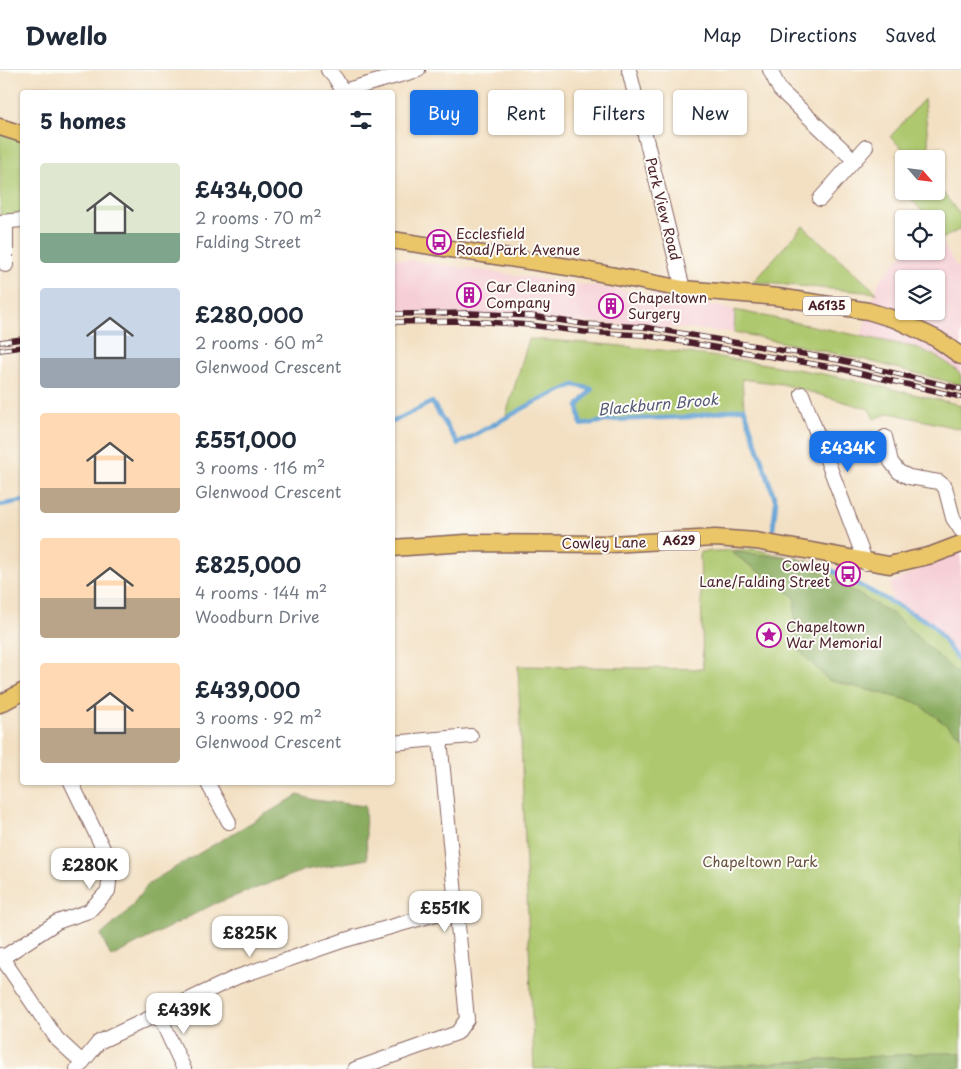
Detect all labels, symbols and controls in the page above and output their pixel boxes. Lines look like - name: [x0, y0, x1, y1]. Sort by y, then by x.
- text: Dwello: [25, 17, 107, 53]
- text: Map: [703, 21, 741, 48]
- text: Directions: [769, 21, 857, 48]
- text: Saved: [885, 21, 936, 48]
- chip: Buy: [410, 90, 478, 135]
- chip: Rent: [488, 90, 564, 135]
- chip: Filters: [574, 90, 663, 135]
- chip: New: [673, 90, 747, 135]
- text: 5 homes: [40, 104, 126, 136]
- icon: filters: [347, 106, 375, 134]
- north arrow: [895, 150, 945, 200]
- map controls: [895, 150, 945, 320]
- street label: Park View Road: [641, 155, 686, 263]
- text: £434,000: [195, 173, 303, 205]
- icon: home: [80, 183, 140, 243]
- text: 2 rooms · 70 m²: [195, 205, 322, 229]
- button: locate: [895, 210, 945, 260]
- place label: Ecclesfield Road/Park Avenue: [456, 223, 580, 260]
- text: Falding Street: [195, 229, 301, 253]
- bus stop icon: Ecclesfield Road/Park Avenue: [426, 229, 452, 255]
- button: layers: [895, 270, 945, 320]
- place label: Car Cleaning Company: [486, 276, 575, 313]
- building icon: Car Cleaning Company: [456, 282, 482, 308]
- place label: Chapeltown Surgery: [628, 287, 707, 324]
- building icon: Chapeltown Surgery: [598, 293, 624, 319]
- road number: A6135: [803, 297, 851, 316]
- text: £280,000: [195, 298, 304, 330]
- icon: home: [80, 308, 140, 368]
- text: 2 rooms · 60 m²: [195, 330, 324, 354]
- text: Glenwood Crescent: [195, 354, 341, 378]
- water label: Blackburn Brook: [597, 387, 720, 420]
- text: £551,000: [195, 423, 297, 455]
- pin: £434K: [813, 430, 883, 473]
- icon: home: [80, 433, 140, 493]
- text: £434K: [820, 435, 876, 459]
- text: 3 rooms · 116 m²: [195, 455, 325, 479]
- text: Glenwood Crescent: [195, 479, 341, 503]
- street label: Cowley Lane: [561, 531, 647, 554]
- road number: A629: [658, 532, 700, 551]
- text: £825,000: [195, 548, 301, 580]
- place label: Cowley Lane/Falding Street: [699, 555, 830, 592]
- icon: home: [80, 558, 140, 618]
- bus stop icon: Cowley Lane/Falding Street: [835, 561, 861, 587]
- text: 4 rooms · 144 m²: [195, 580, 327, 604]
- text: Woodburn Drive: [195, 604, 319, 628]
- place label: Chapeltown War Memorial: [786, 616, 882, 653]
- place icon: Chapeltown War Memorial: [756, 622, 782, 648]
- text: £439,000: [195, 673, 300, 705]
- icon: home: [80, 683, 140, 743]
- text: 3 rooms · 92 m²: [195, 705, 322, 729]
- text: Glenwood Crescent: [195, 729, 341, 753]
- pin: £280K: [55, 848, 125, 890]
- park label: Chapeltown Park: [702, 851, 818, 872]
- text: £280K: [62, 852, 118, 876]
- pin: £551K: [410, 890, 480, 933]
- text: £551K: [420, 895, 470, 919]
- pin: £825K: [215, 916, 285, 958]
- text: £825K: [223, 920, 277, 944]
- pin: £439K: [149, 992, 219, 1035]
- text: £439K: [157, 997, 211, 1021]

